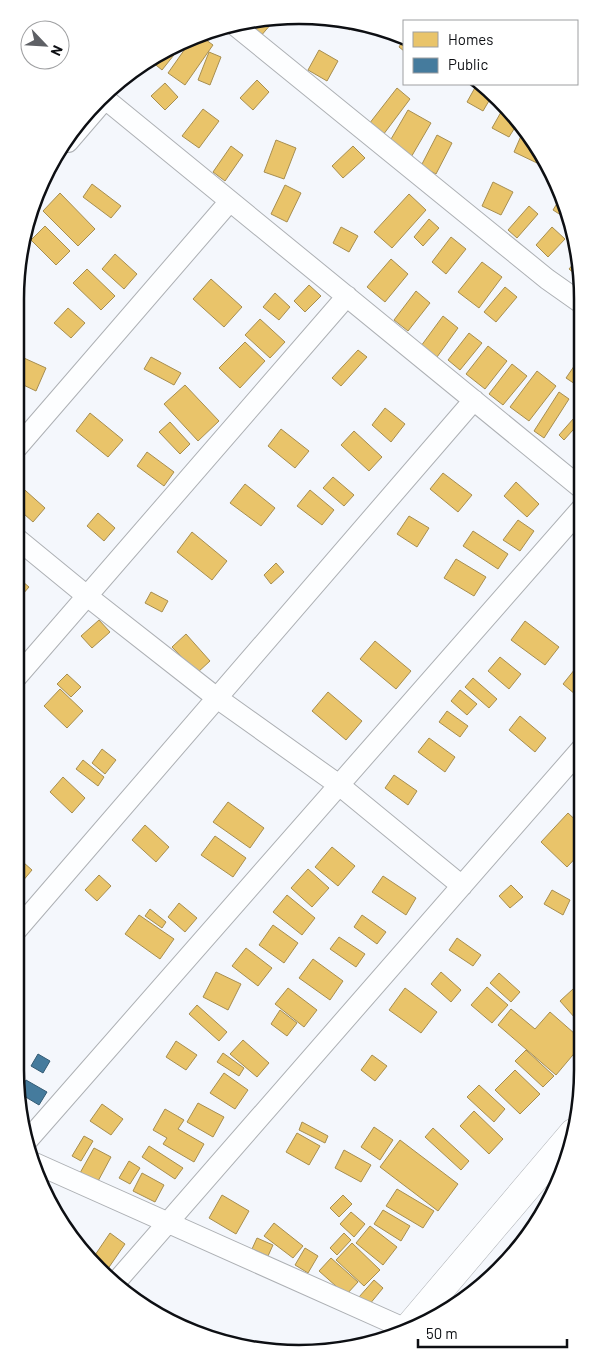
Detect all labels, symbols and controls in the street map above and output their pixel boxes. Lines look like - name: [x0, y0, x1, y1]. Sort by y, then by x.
- north arrow: [20, 20, 70, 70]
- legend: [403, 20, 578, 85]
- text: Homes: [448, 30, 493, 48]
- text: N: [48, 43, 67, 59]
- text: Public: [448, 55, 488, 73]
- scale bar: [418, 1316, 567, 1348]
- text: 50 m: [426, 1324, 458, 1342]

